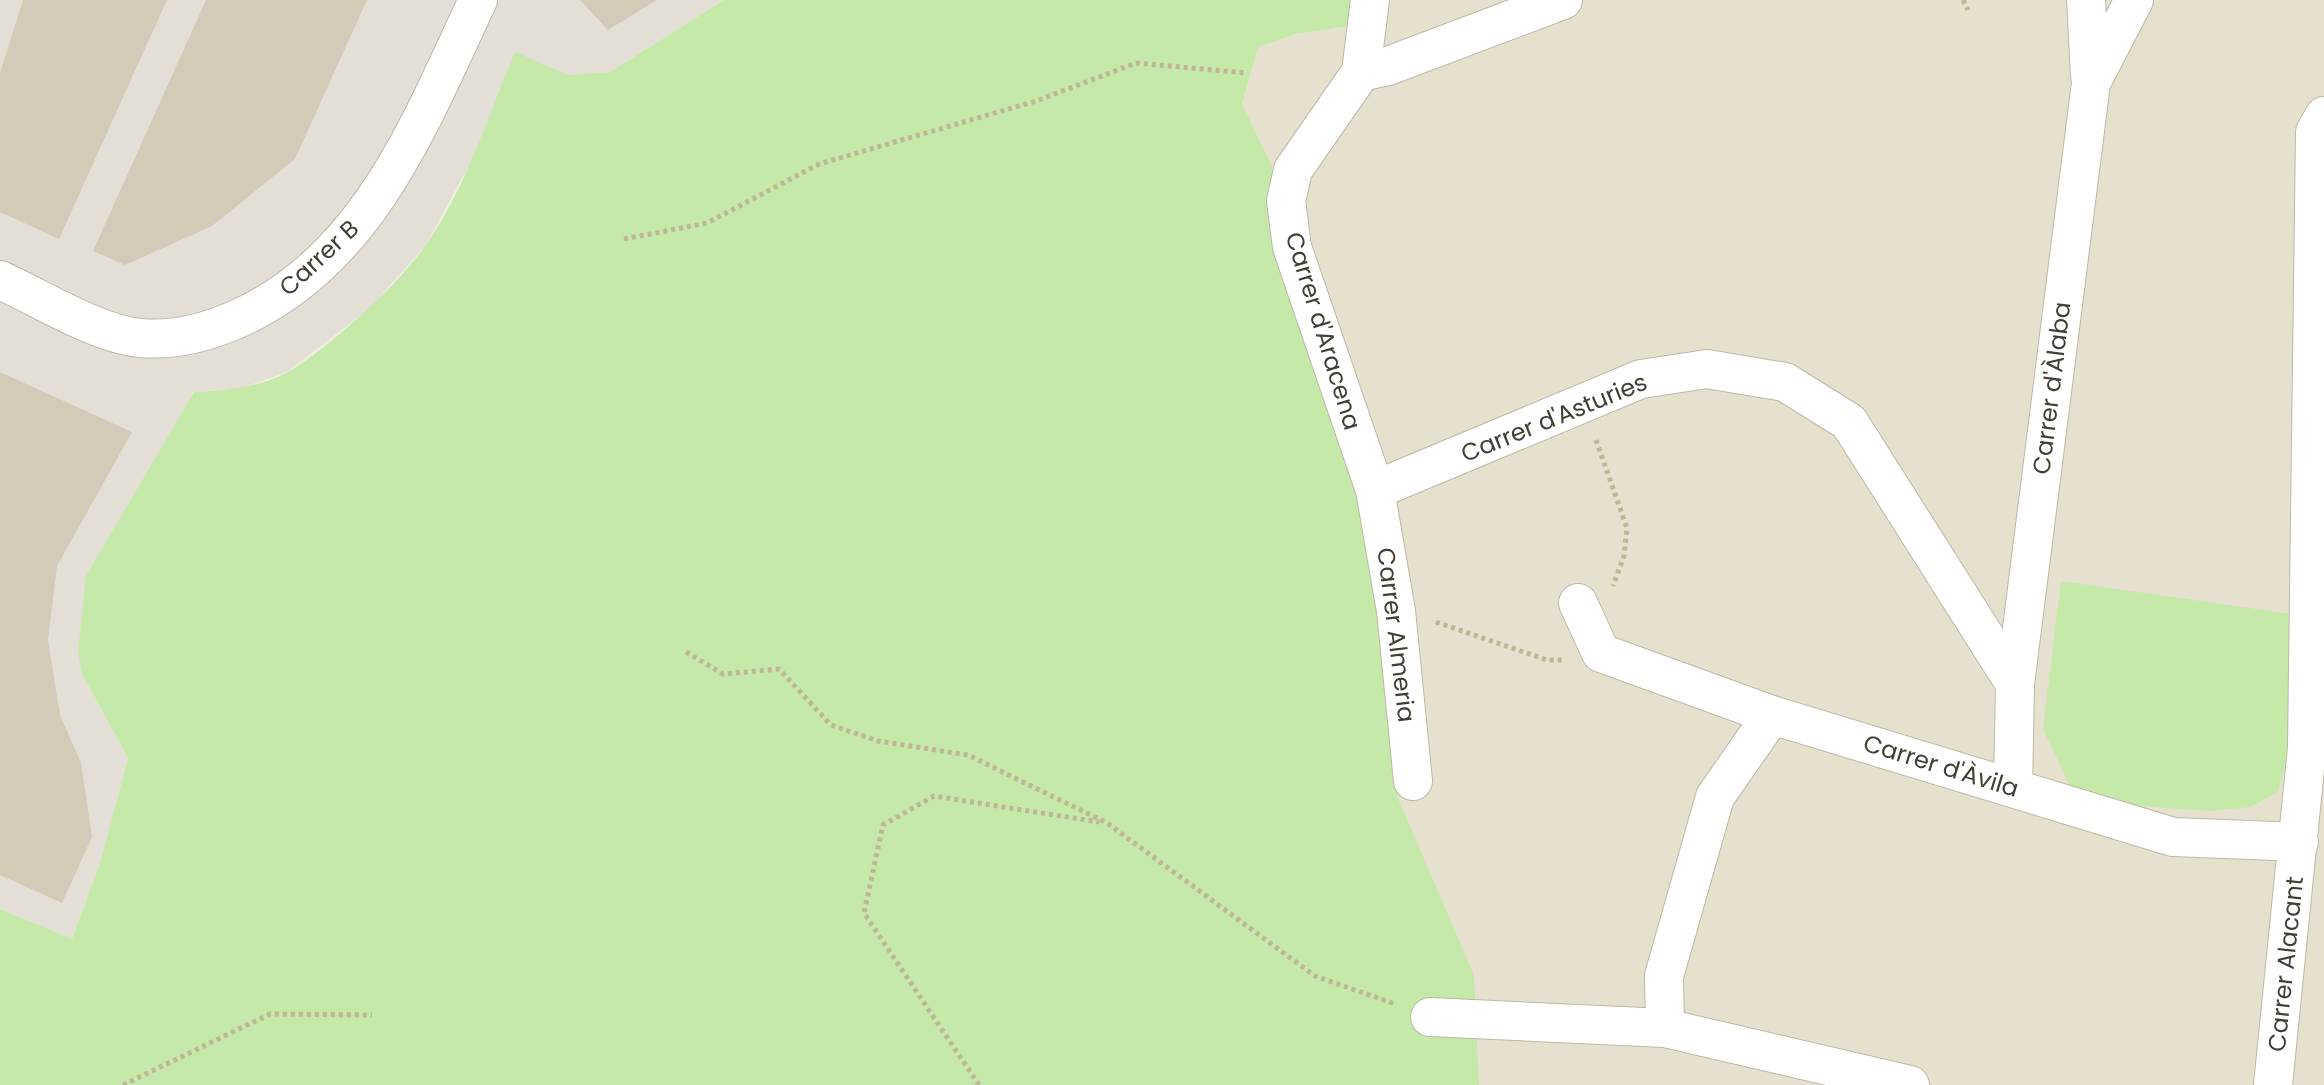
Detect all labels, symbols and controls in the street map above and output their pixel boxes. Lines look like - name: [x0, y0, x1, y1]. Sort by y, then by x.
- street label: Carrer B: [272, 212, 366, 303]
- street label: Carrer d'Aracena: [1278, 228, 1369, 434]
- street label: Carrer d'Àlaba: [2025, 300, 2078, 476]
- street label: Carrer d'Asturies: [1456, 365, 1652, 470]
- street label: Carrer Almeria: [1369, 546, 1424, 724]
- street label: Carrer d'Àvila: [1860, 726, 2023, 805]
- street label: Carrer Alacant: [2260, 875, 2311, 1053]

